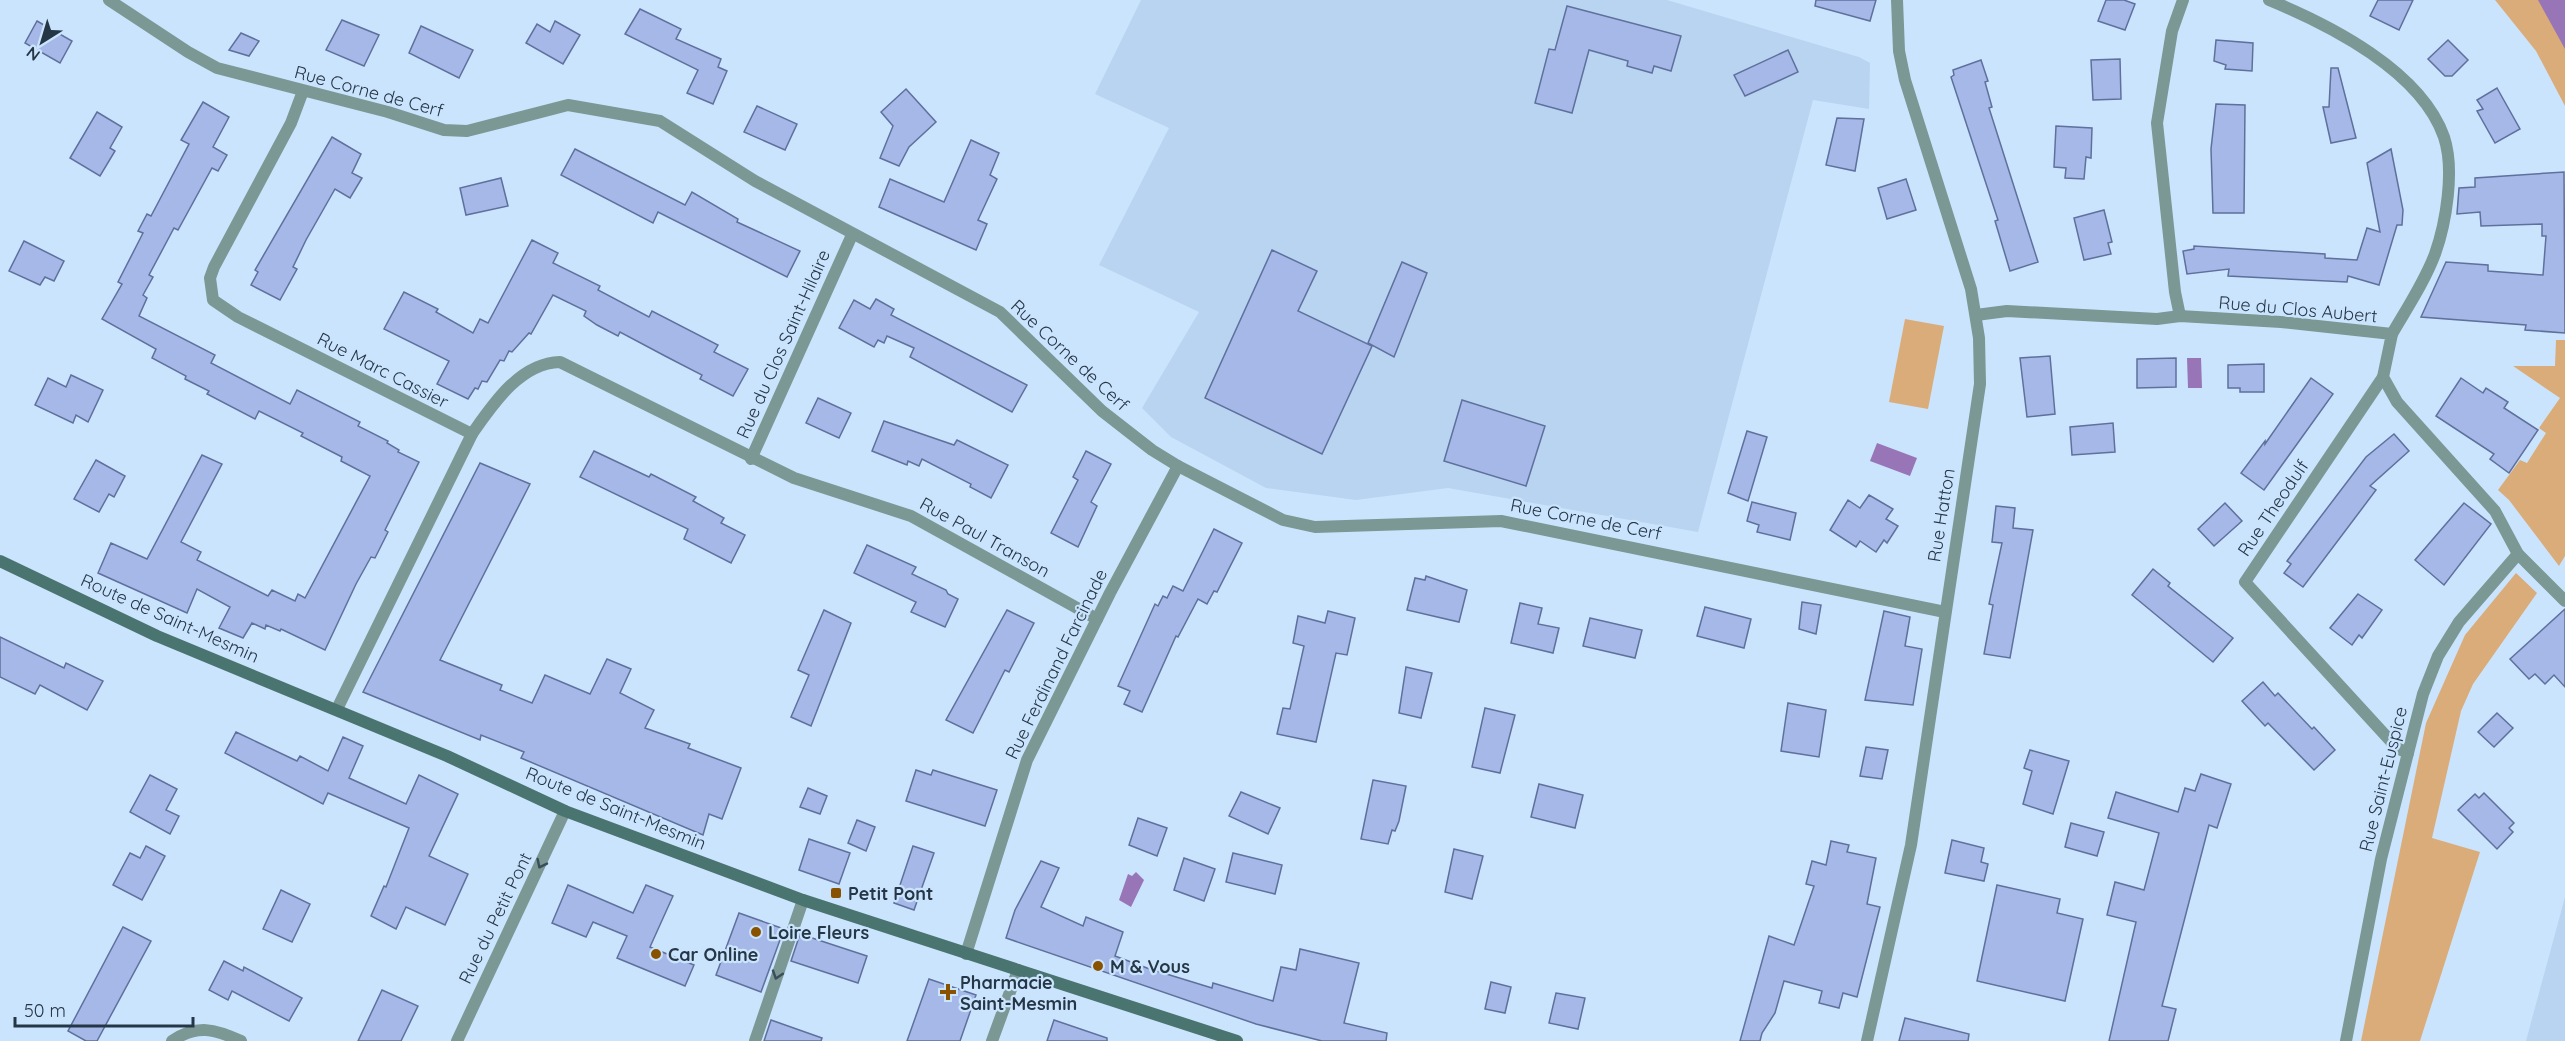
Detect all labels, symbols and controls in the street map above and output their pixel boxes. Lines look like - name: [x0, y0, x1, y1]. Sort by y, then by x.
- north arrow: [12, 12, 72, 72]
- text: N: [22, 42, 44, 66]
- street label: Rue Corne de Cerf: [292, 60, 447, 122]
- street label: Rue du Clos Saint-Hilaire: [731, 246, 835, 442]
- street label: Rue du Clos Aubert: [2218, 291, 2378, 327]
- street label: Rue Corne de Cerf: [1006, 294, 1134, 416]
- street label: Rue Marc Cassier: [314, 327, 453, 413]
- street label: Rue Theodulf: [2232, 455, 2314, 561]
- street label: Rue Hatton: [1922, 467, 1960, 563]
- street label: Rue Paul Transon: [916, 492, 1054, 582]
- street label: Rue Corne de Cerf: [1508, 493, 1664, 545]
- street label: Rue Ferdinand Farcinade: [1000, 565, 1112, 763]
- street label: Route de Saint-Mesmin: [77, 568, 263, 668]
- street label: Rue Saint-Euspice: [2354, 704, 2412, 854]
- street label: Route de Saint-Mesmin: [522, 761, 710, 855]
- street label: Rue du Petit Pont: [453, 849, 537, 987]
- one-way arrow: [536, 857, 548, 868]
- place label: Petit Pont: [848, 882, 933, 905]
- marker: Petit Pont: [829, 886, 843, 900]
- place label: Loire Fleurs: [768, 921, 869, 944]
- marker: Loire Fleurs: [749, 925, 763, 939]
- place label: Car Online: [668, 943, 758, 966]
- marker: Car Online: [649, 947, 663, 961]
- place label: M & Vous: [1110, 955, 1190, 978]
- marker: M & Vous: [1091, 959, 1105, 973]
- one-way arrow: [772, 969, 784, 980]
- place label: Pharmacie Saint-Mesmin: [960, 971, 1077, 1015]
- marker: Pharmacie Saint-Mesmin: [941, 985, 955, 999]
- scale bar: [15, 990, 194, 1028]
- text: 50 m: [24, 999, 66, 1022]

